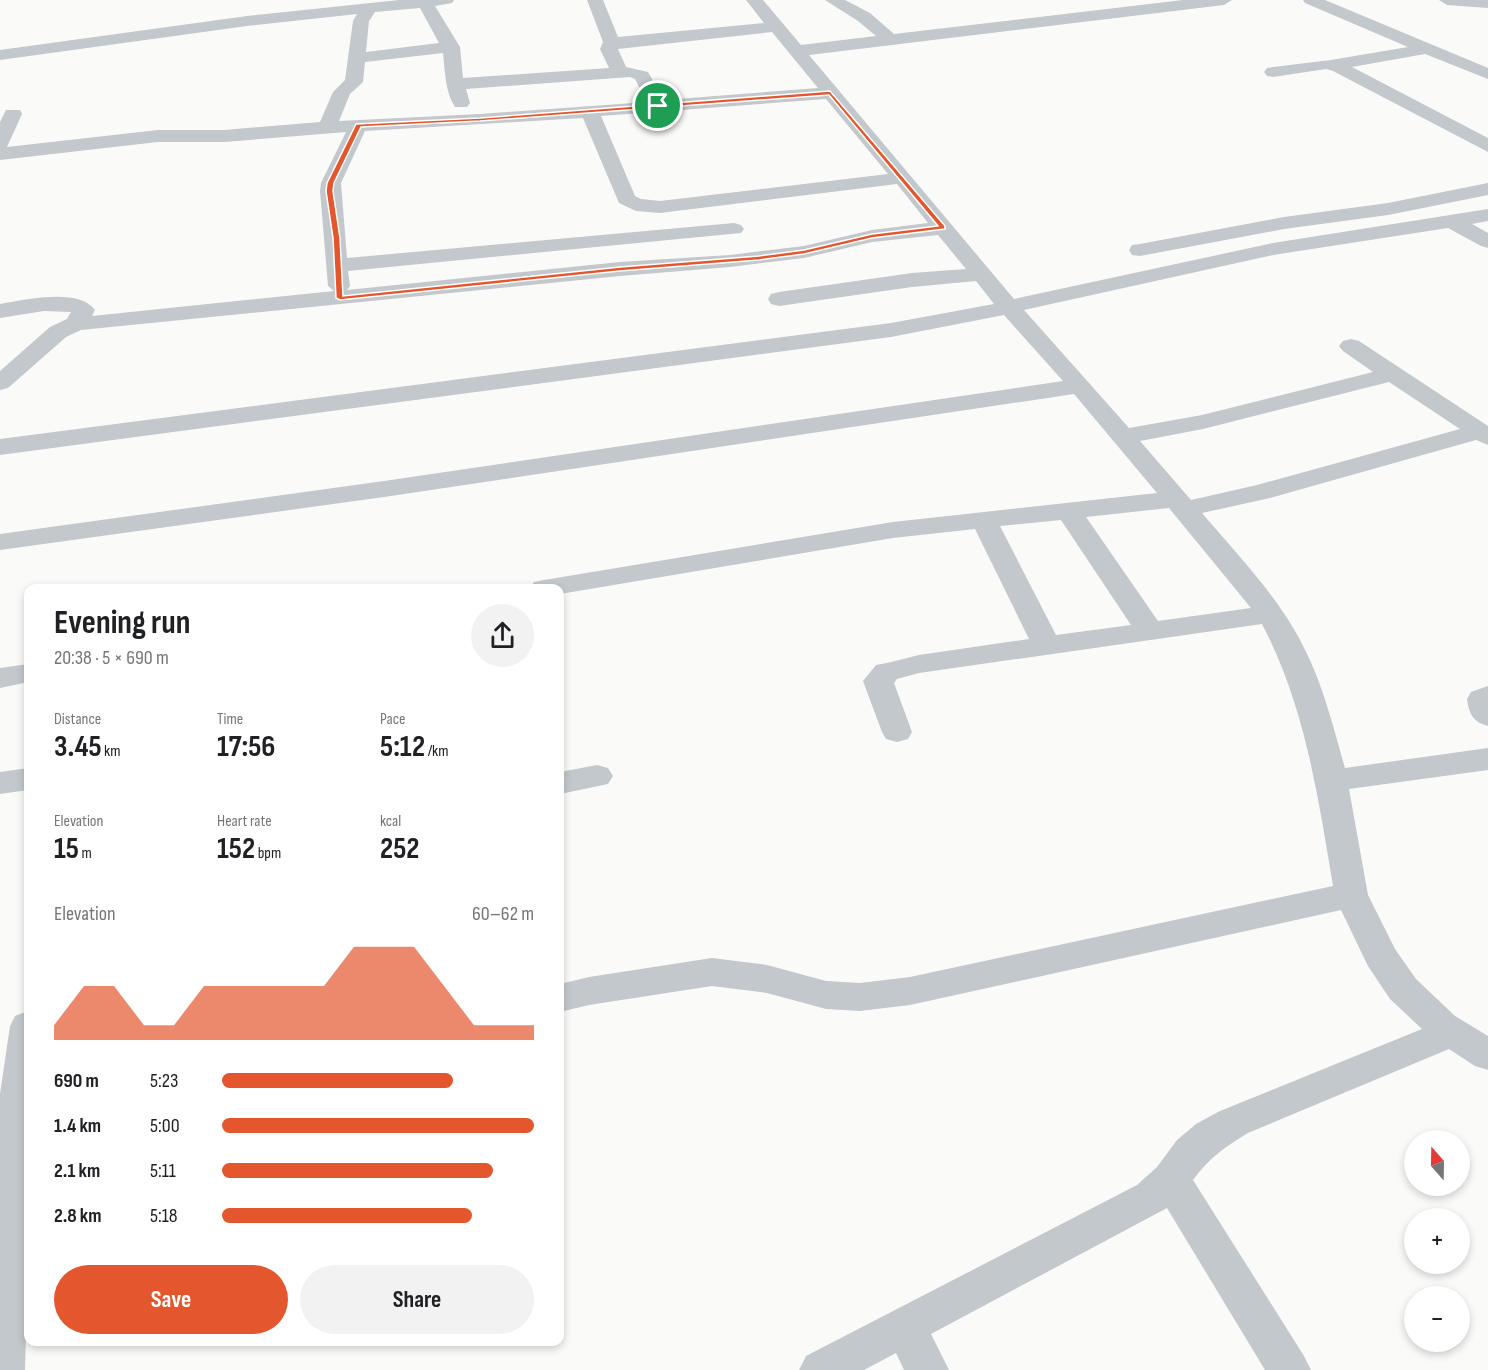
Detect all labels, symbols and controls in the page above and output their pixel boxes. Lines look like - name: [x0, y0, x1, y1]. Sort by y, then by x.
- pin: [632, 80, 683, 131]
- icon: arrive: [641, 89, 674, 122]
- text: Evening run: [54, 603, 190, 643]
- button: share: [471, 604, 534, 667]
- text: 20:38 · 5 × 690 m: [54, 646, 169, 670]
- text: Distance: [54, 710, 101, 729]
- text: Time: [217, 710, 243, 729]
- text: Pace: [380, 710, 405, 729]
- text: 3.45: [54, 729, 102, 765]
- text: 17:56: [217, 729, 276, 765]
- text: 5:12: [380, 729, 425, 765]
- text: km: [102, 742, 121, 761]
- text: /km: [425, 742, 448, 761]
- text: Elevation: [54, 812, 103, 831]
- text: Heart rate: [217, 812, 272, 831]
- text: kcal: [380, 812, 401, 831]
- text: 15: [54, 831, 79, 867]
- text: 152: [217, 831, 255, 867]
- text: 252: [380, 831, 419, 867]
- text: m: [79, 844, 92, 863]
- text: bpm: [255, 844, 281, 863]
- text: Elevation: [54, 902, 116, 926]
- text: 60–62 m: [472, 902, 534, 926]
- text: 690 m: [54, 1069, 99, 1093]
- text: 5:23: [150, 1069, 178, 1093]
- text: 1.4 km: [54, 1114, 101, 1138]
- text: 5:00: [150, 1114, 180, 1138]
- north arrow: [1404, 1130, 1470, 1196]
- map controls: [1404, 1130, 1470, 1352]
- text: 2.1 km: [54, 1159, 100, 1183]
- text: 5:11: [150, 1159, 176, 1183]
- text: 2.8 km: [54, 1204, 102, 1228]
- text: 5:18: [150, 1204, 178, 1228]
- button: +: [1404, 1208, 1470, 1274]
- button: Save: [54, 1265, 288, 1334]
- button: Share: [300, 1265, 534, 1334]
- button: −: [1404, 1286, 1470, 1352]

